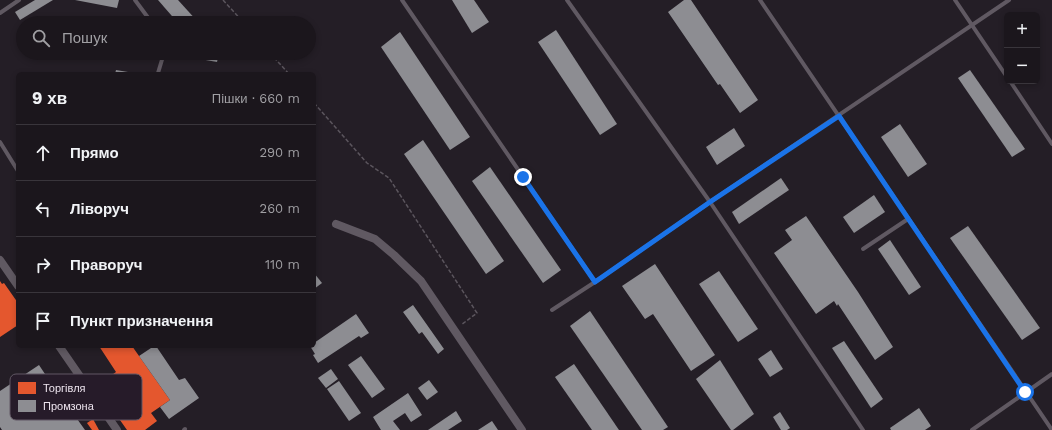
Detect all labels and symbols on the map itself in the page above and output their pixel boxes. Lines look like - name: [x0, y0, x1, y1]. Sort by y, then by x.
- route end: [514, 168, 532, 186]
- legend: [10, 374, 142, 420]
- text: Торгівля: [43, 382, 86, 395]
- route start: [1016, 383, 1034, 401]
- text: Промзона: [43, 400, 95, 413]

